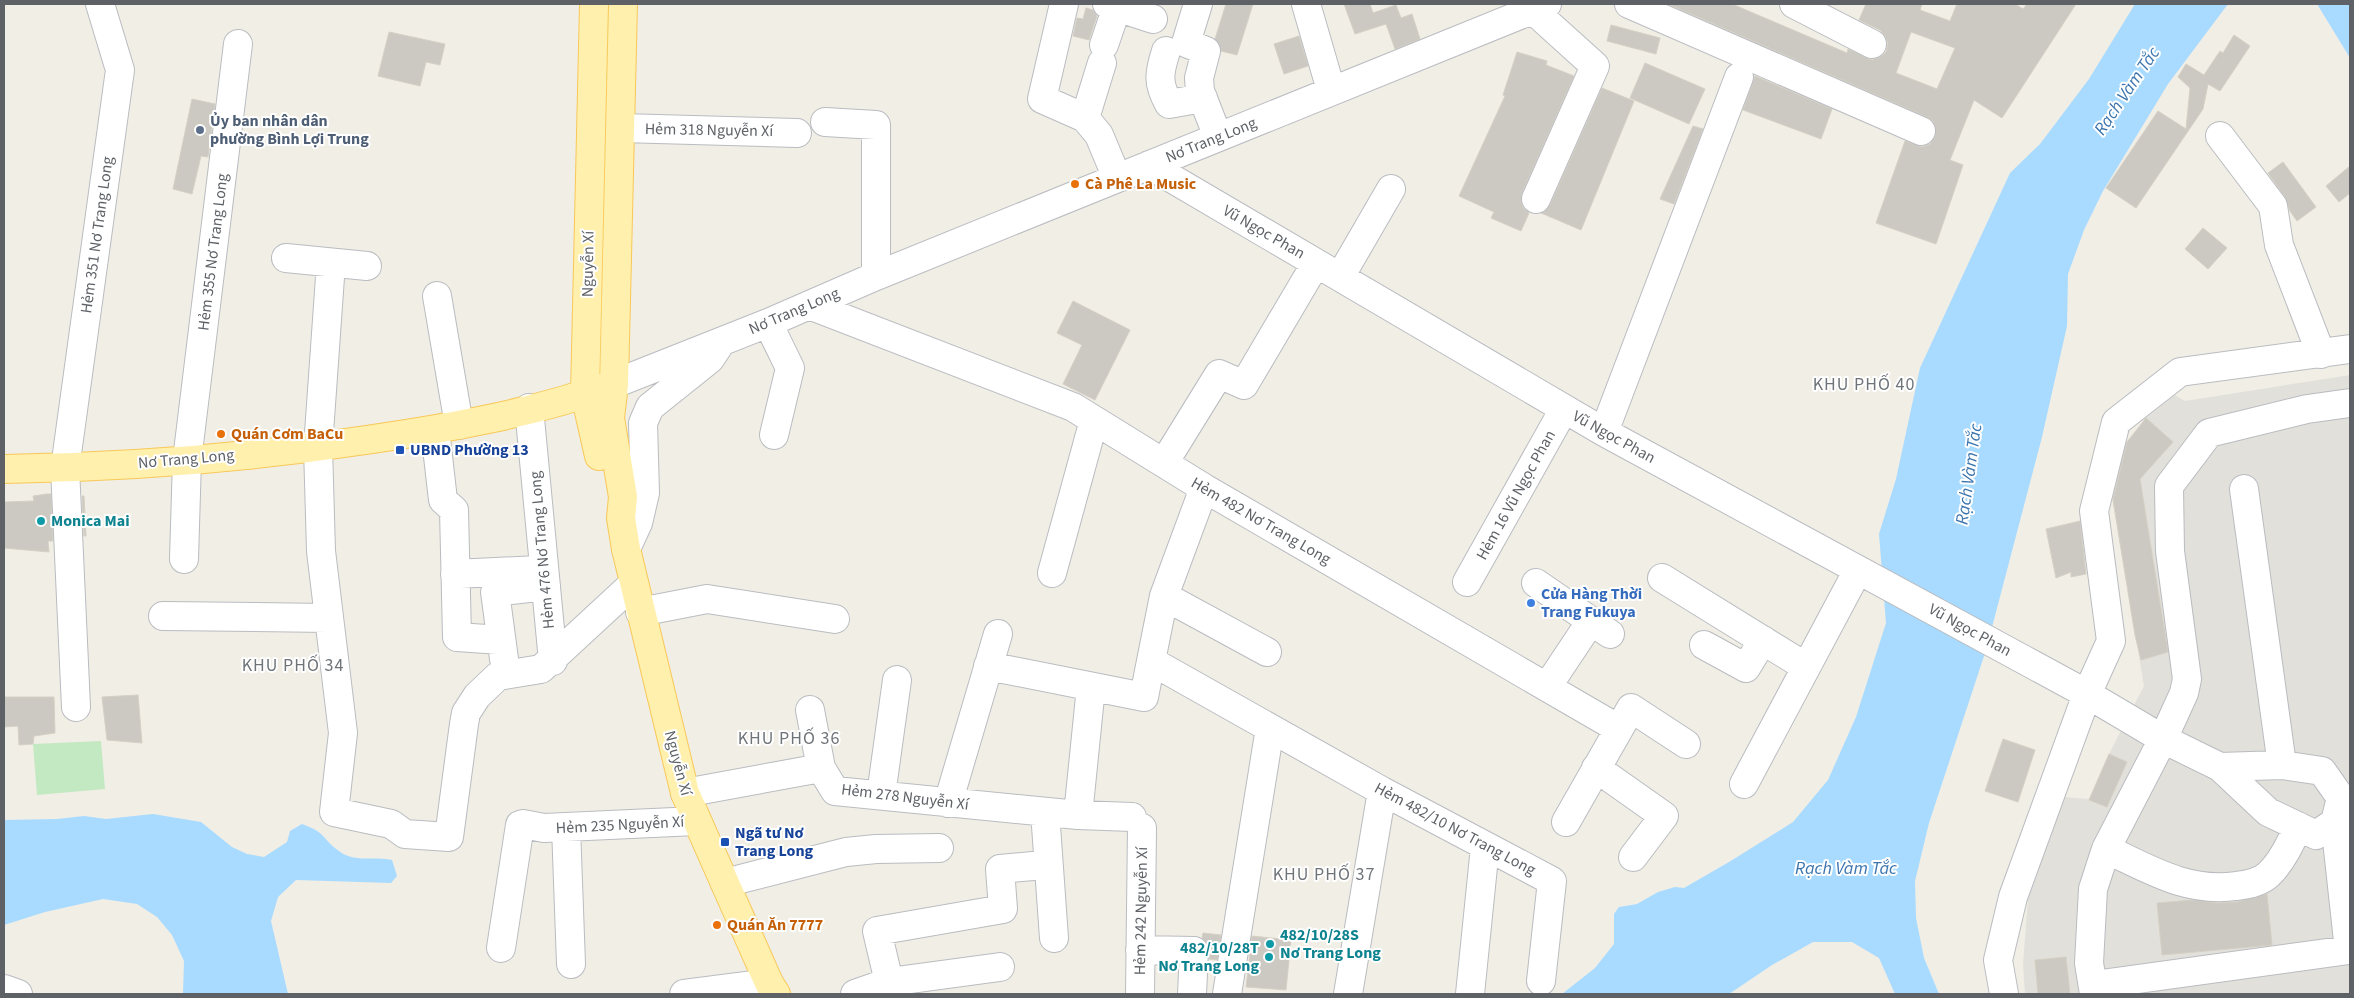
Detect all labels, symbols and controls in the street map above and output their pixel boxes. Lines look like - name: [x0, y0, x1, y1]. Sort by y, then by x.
- water label: Rạch Vàm Tắc: [2088, 42, 2166, 140]
- place label: Ủy ban nhân dân phường Bình Lợi Trung: [210, 110, 369, 150]
- street label: Nơ Trang Long: [1162, 112, 1260, 168]
- street label: Hẻm 318 Nguyễn Xí: [645, 118, 774, 142]
- marker: Ủy ban nhân dân phường Bình Lợi Trung: [194, 124, 206, 136]
- street label: Hẻm 351 Nơ Trang Long: [75, 155, 119, 315]
- street label: Hẻm 355 Nơ Trang Long: [192, 172, 234, 332]
- place label: Cà Phê La Music: [1085, 173, 1197, 195]
- marker: Cà Phê La Music: [1069, 178, 1081, 190]
- street label: Vũ Ngọc Phan: [1219, 200, 1309, 264]
- street label: Nguyễn Xí: [576, 229, 600, 297]
- street label: Nơ Trang Long: [745, 282, 843, 340]
- district label: KHU PHỐ 40: [1813, 372, 1915, 397]
- street label: Vũ Ngọc Phan: [1569, 405, 1659, 469]
- water label: Rạch Vàm Tắc: [1950, 422, 1988, 526]
- place label: Quán Cơm BaCu: [231, 423, 343, 445]
- street label: Hẻm 16 Vũ Ngọc Phan: [1471, 426, 1561, 564]
- marker: Quán Cơm BaCu: [215, 428, 227, 440]
- place label: UBND Phường 13: [410, 439, 529, 461]
- street label: Nơ Trang Long: [137, 444, 235, 474]
- marker: UBND Phường 13: [394, 444, 406, 456]
- street label: Hẻm 476 Nơ Trang Long: [524, 470, 560, 630]
- street label: Hẻm 482 Nơ Trang Long: [1187, 472, 1335, 570]
- place label: Monica Mai: [51, 510, 130, 532]
- marker: Monica Mai: [35, 515, 47, 527]
- place label: Cửa Hàng Thời Trang Fukuya: [1541, 583, 1642, 623]
- marker: Cửa Hàng Thời Trang Fukuya: [1525, 597, 1537, 609]
- street label: Vũ Ngọc Phan: [1925, 598, 2015, 662]
- district label: KHU PHỐ 34: [242, 653, 344, 678]
- district label: KHU PHỐ 36: [738, 726, 840, 751]
- street label: Nguyễn Xí: [659, 728, 698, 799]
- street label: Hẻm 482/10 Nơ Trang Long: [1370, 777, 1540, 881]
- street label: Hẻm 278 Nguyễn Xí: [840, 778, 971, 816]
- street label: Hẻm 235 Nguyễn Xí: [555, 811, 686, 839]
- place label: Ngã tư Nơ Trang Long: [735, 822, 814, 862]
- marker: Ngã tư Nơ Trang Long: [719, 836, 731, 848]
- street label: Hẻm 242 Nguyễn Xí: [1129, 846, 1153, 975]
- water label: Rạch Vàm Tắc: [1795, 856, 1897, 881]
- district label: KHU PHỐ 37: [1273, 862, 1375, 887]
- place label: Quán Ăn 7777: [727, 914, 823, 936]
- marker: Quán Ăn 7777: [711, 919, 723, 931]
- place label: 482/10/28S Nơ Trang Long: [1280, 924, 1381, 964]
- place label: 482/10/28T Nơ Trang Long: [1158, 937, 1259, 977]
- marker: 482/10/28S Nơ Trang Long: [1264, 938, 1276, 950]
- marker: 482/10/28T Nơ Trang Long: [1263, 951, 1275, 963]

